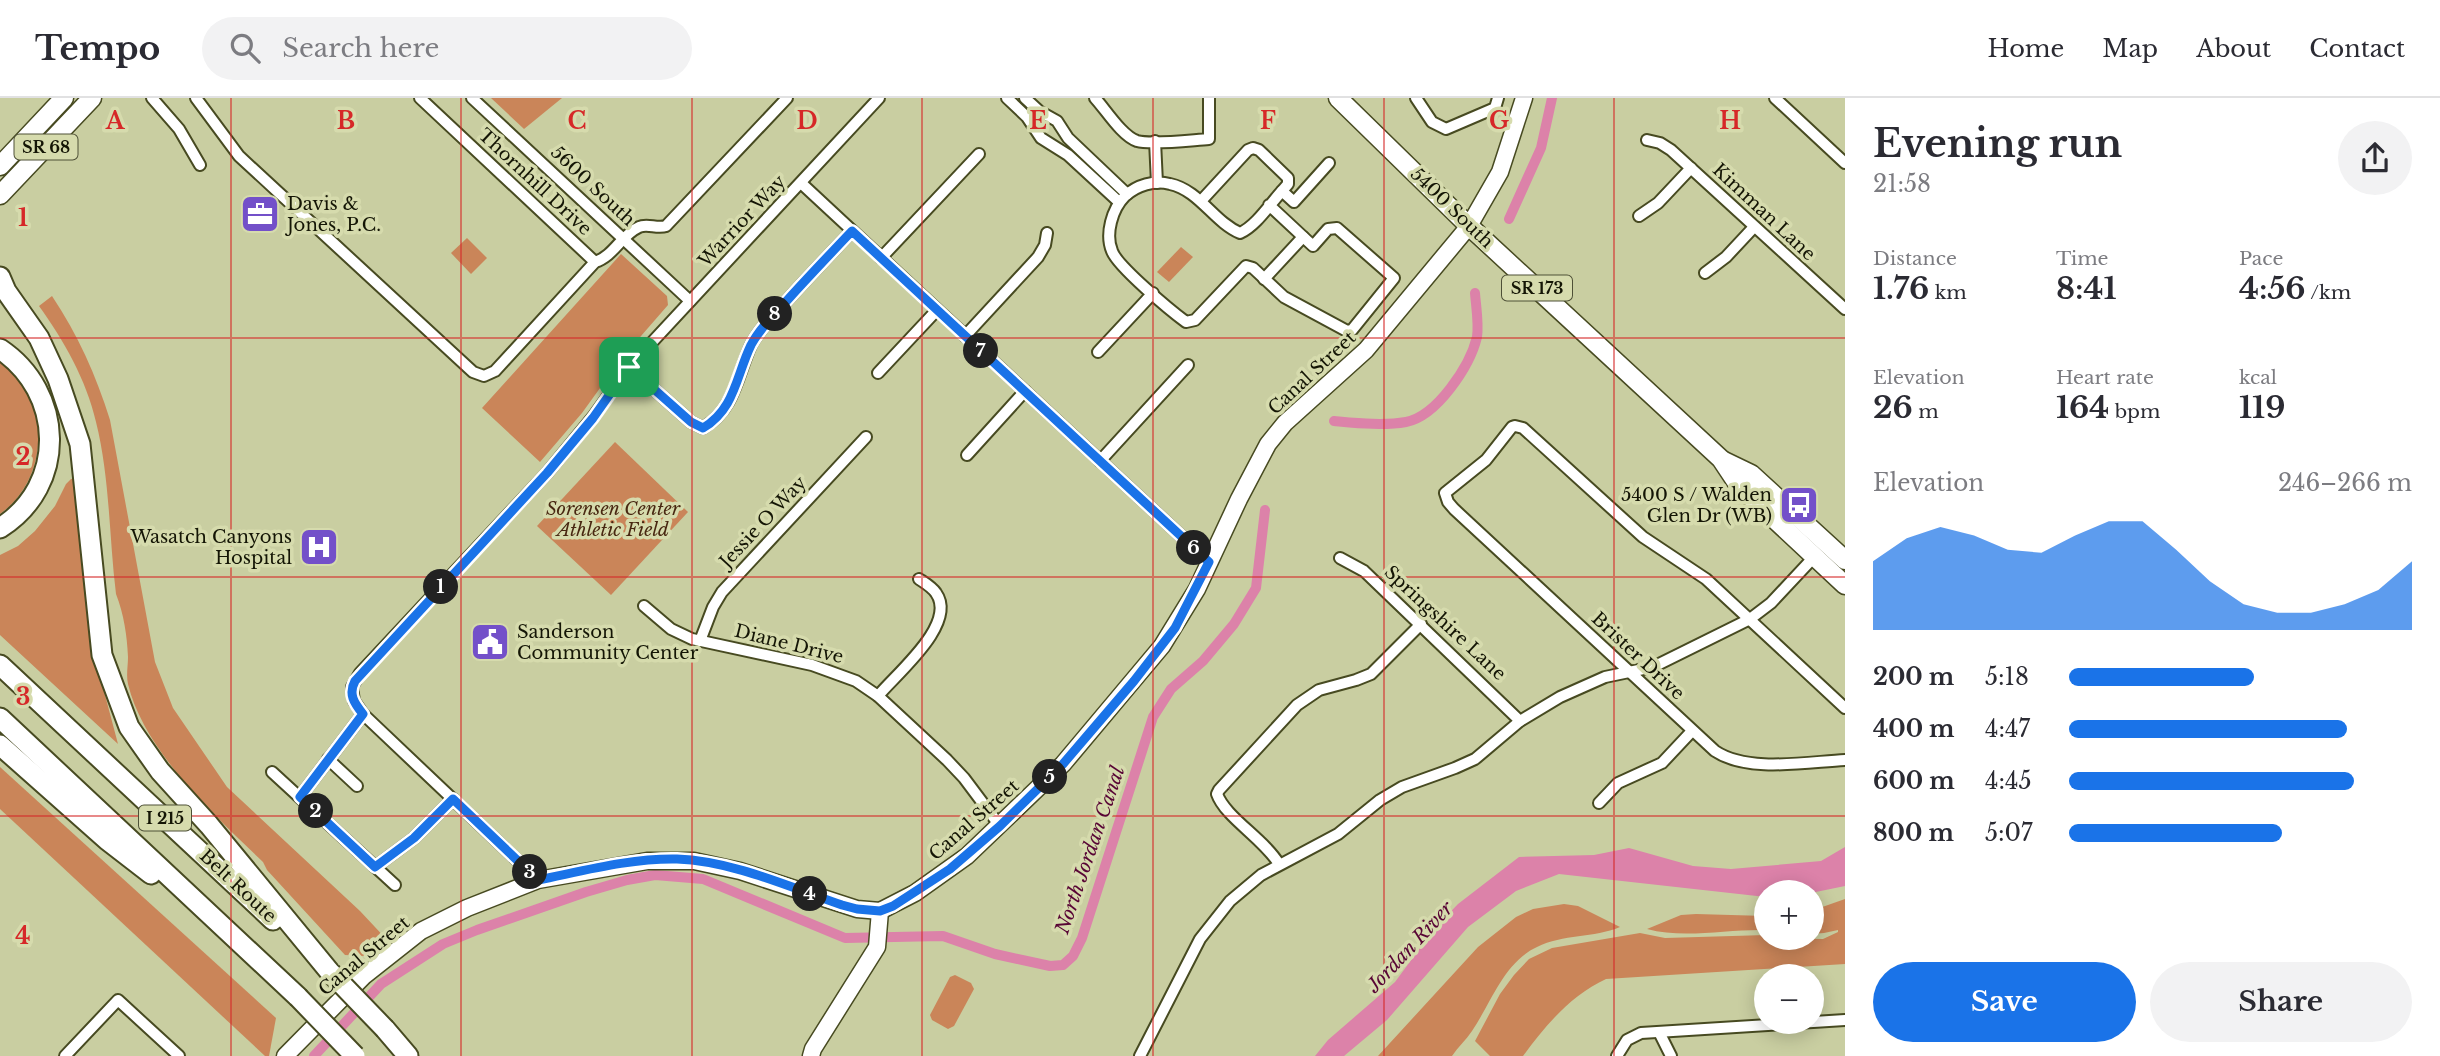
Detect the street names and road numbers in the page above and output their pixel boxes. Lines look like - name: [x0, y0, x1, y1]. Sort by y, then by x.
- street label: Thornhill Drive: [474, 124, 596, 240]
- road number: SR 68: [14, 134, 78, 159]
- street label: 5600 South: [546, 141, 640, 231]
- street label: Kimman Lane: [1708, 159, 1820, 265]
- street label: 5400 South: [1406, 163, 1498, 253]
- street label: Warrior Way: [693, 170, 791, 272]
- road number: SR 173: [1502, 276, 1572, 300]
- street label: Canal Street: [1264, 327, 1361, 419]
- street label: Jessie O Way: [714, 471, 811, 574]
- street label: Springshire Lane: [1380, 561, 1510, 685]
- street label: Brister Drive: [1587, 608, 1689, 704]
- street label: Diane Drive: [732, 620, 846, 668]
- street label: Canal Street: [925, 775, 1024, 865]
- road number: I 215: [139, 806, 191, 831]
- street label: Belt Route: [195, 845, 281, 927]
- street label: Canal Street: [314, 911, 414, 1000]

